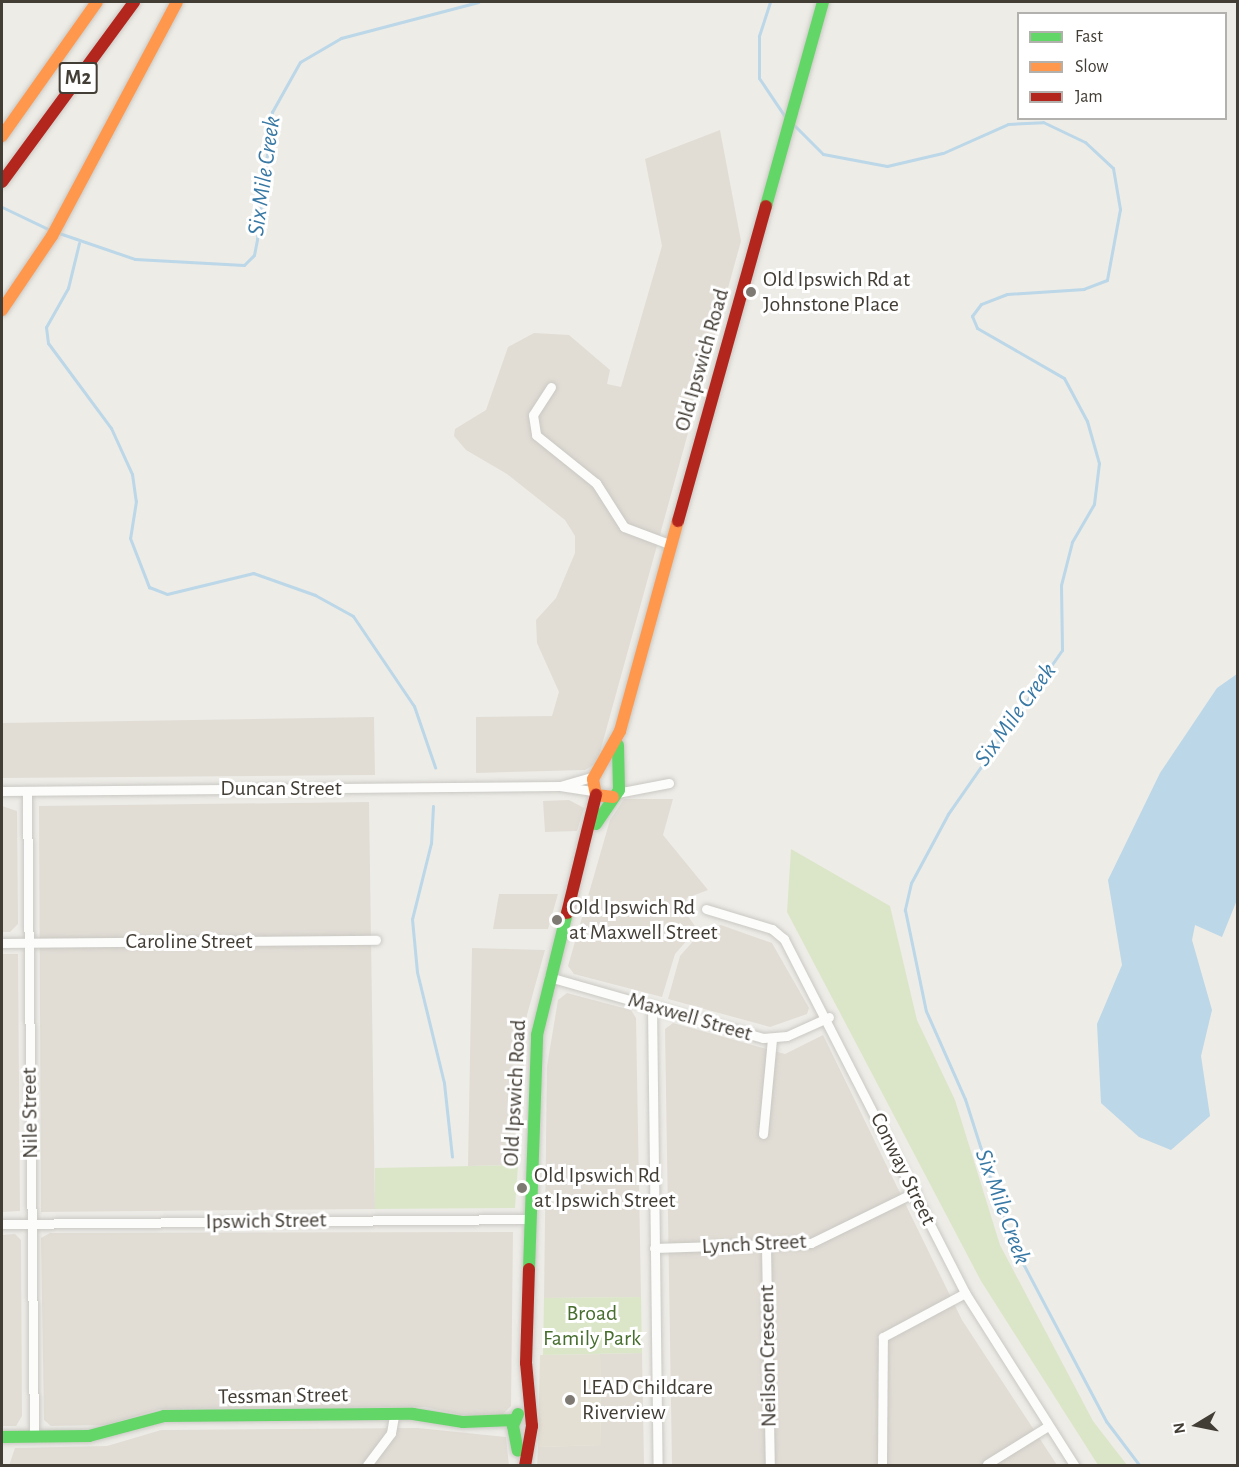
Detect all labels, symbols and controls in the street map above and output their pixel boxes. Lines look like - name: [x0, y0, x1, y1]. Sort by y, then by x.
- legend: [1017, 12, 1227, 120]
- text: Fast: [1075, 28, 1103, 46]
- text: Slow: [1075, 58, 1108, 76]
- road number: M2: [58, 60, 98, 96]
- text: Jam: [1075, 88, 1103, 106]
- water label: Six Mile Creek: [242, 114, 288, 238]
- place label: Old Ipswich Rd at Johnstone Place: [763, 266, 910, 318]
- marker: Old Ipswich Rd at Johnstone Place: [744, 285, 758, 299]
- street label: Old Ipswich Road: [669, 286, 735, 434]
- water label: Six Mile Creek: [969, 658, 1063, 772]
- street label: Duncan Street: [220, 776, 342, 802]
- place label: Old Ipswich Rd at Maxwell Street: [569, 894, 718, 945]
- marker: Old Ipswich Rd at Maxwell Street: [550, 913, 564, 927]
- street label: Caroline Street: [126, 929, 252, 955]
- street label: Maxwell Street: [625, 987, 755, 1047]
- street label: Old Ipswich Road: [498, 1019, 532, 1167]
- street label: Nile Street: [16, 1067, 44, 1159]
- street label: Conway Street: [864, 1109, 942, 1229]
- water label: Six Mile Creek: [968, 1145, 1036, 1269]
- place label: Old Ipswich Rd at Ipswich Street: [534, 1162, 676, 1214]
- marker: Old Ipswich Rd at Ipswich Street: [515, 1181, 529, 1195]
- street label: Ipswich Street: [205, 1207, 327, 1235]
- street label: Lynch Street: [701, 1228, 807, 1260]
- street label: Neilson Crescent: [754, 1285, 782, 1427]
- park label: Broad Family Park: [543, 1300, 641, 1352]
- place label: LEAD Childcare Riverview: [582, 1374, 713, 1426]
- street label: Tessman Street: [218, 1382, 348, 1410]
- marker: LEAD Childcare Riverview: [563, 1393, 577, 1407]
- north arrow: [1167, 1395, 1227, 1455]
- text: N: [1170, 1421, 1188, 1435]

